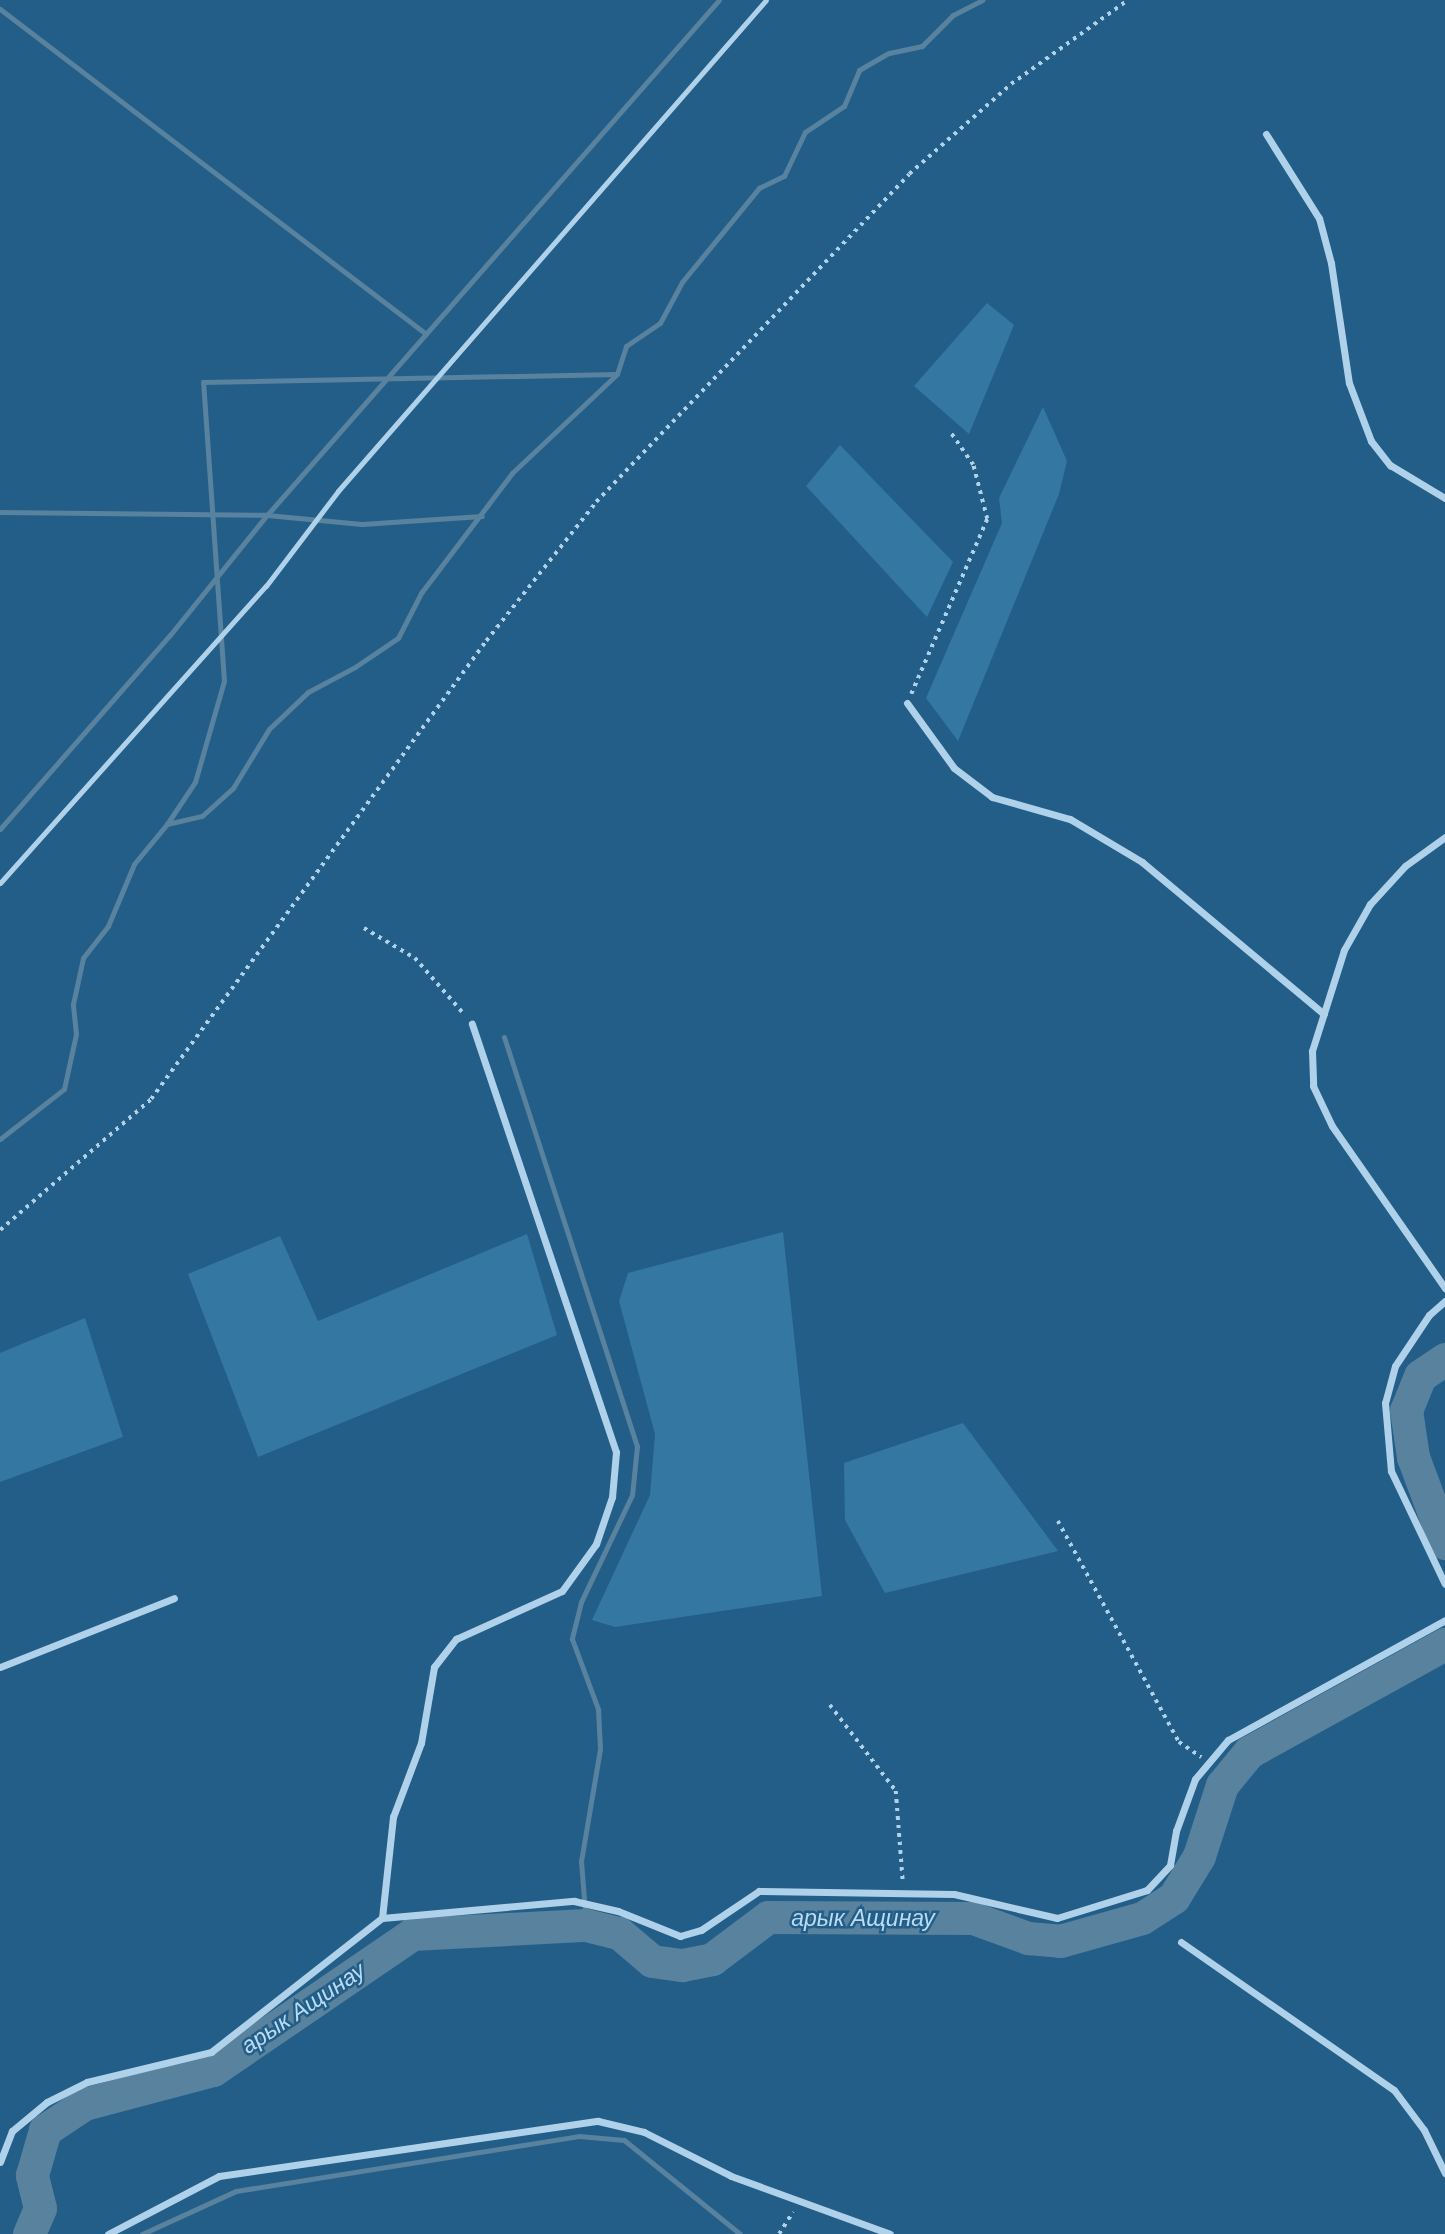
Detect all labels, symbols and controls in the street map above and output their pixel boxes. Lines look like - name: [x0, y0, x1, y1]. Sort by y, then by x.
- water label: арык Ащинау: [791, 1904, 935, 1932]
- water label: арык Ащинау: [236, 1956, 370, 2060]

